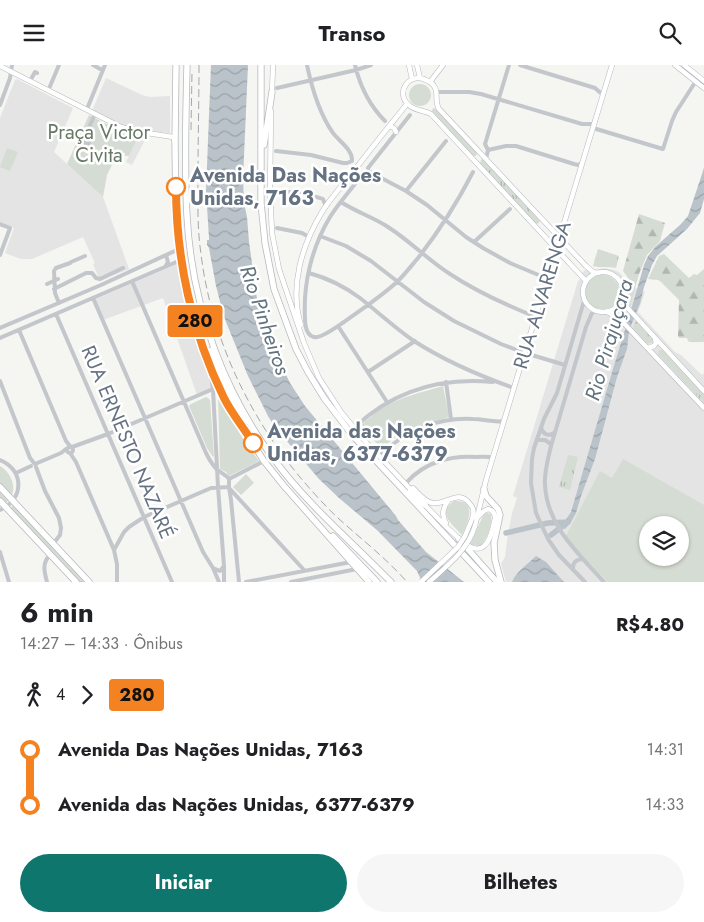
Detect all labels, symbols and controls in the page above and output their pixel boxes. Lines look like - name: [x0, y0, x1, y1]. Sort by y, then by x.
- text: Transo: [318, 17, 386, 49]
- icon: menu: [20, 19, 48, 47]
- icon: search: [656, 19, 684, 47]
- park label: Praça Victor Civita: [48, 118, 151, 170]
- place label: Avenida Das Nações Unidas, 7163: [189, 161, 381, 213]
- marker: Avenida Das Nações Unidas, 7163: [166, 177, 186, 197]
- street label: RUA ALVARENGA: [506, 217, 579, 373]
- water label: Rio Pinheiros: [232, 261, 298, 379]
- water label: Rio Pirajuçara: [577, 275, 641, 404]
- line badge: 280: [166, 305, 224, 337]
- text: 280: [177, 308, 213, 334]
- street label: RUA ERNESTO NAZARÉ: [74, 341, 181, 543]
- place label: Avenida das Nações Unidas, 6377-6379: [266, 417, 456, 469]
- marker: Avenida das Nações Unidas, 6377-6379: [243, 433, 263, 453]
- map controls: [639, 516, 689, 566]
- button: layers: [639, 516, 689, 566]
- text: 6 min: [20, 592, 94, 633]
- text: R$4.80: [616, 611, 684, 638]
- text: 14:27 – 14:33 · Ônibus: [20, 632, 183, 655]
- icon: walk: [20, 681, 48, 709]
- icon: forward: [73, 681, 101, 709]
- text: 280: [119, 682, 154, 708]
- text: 4: [56, 683, 65, 706]
- text: Avenida Das Nações Unidas, 7163: [58, 736, 363, 763]
- text: 14:31: [647, 738, 684, 761]
- text: Avenida das Nações Unidas, 6377-6379: [58, 791, 415, 818]
- text: 14:33: [645, 793, 684, 816]
- button: Iniciar: [20, 854, 347, 912]
- button: Bilhetes: [357, 854, 684, 912]

